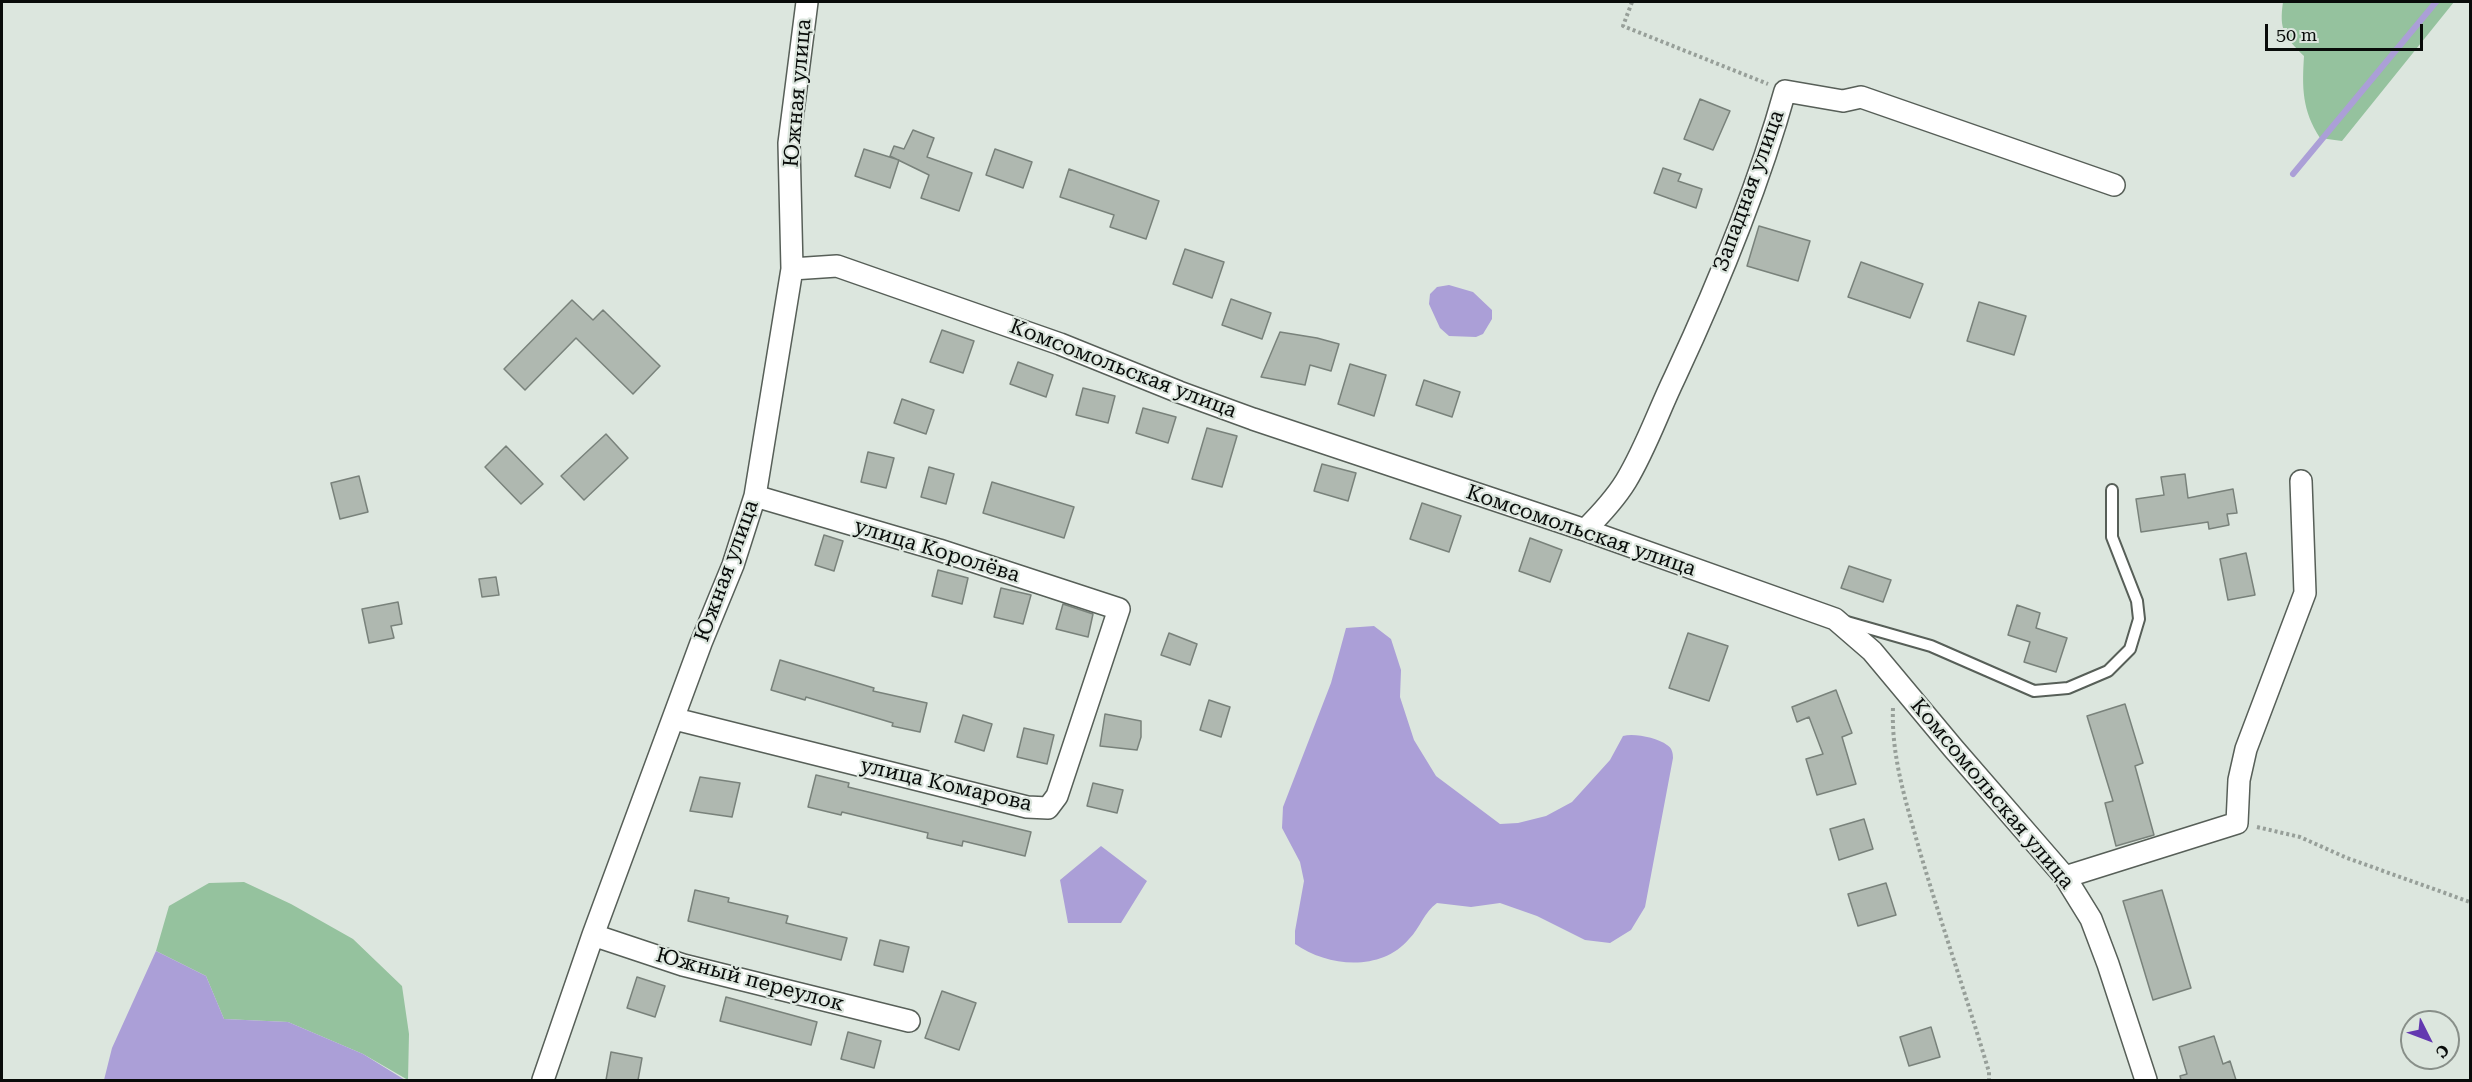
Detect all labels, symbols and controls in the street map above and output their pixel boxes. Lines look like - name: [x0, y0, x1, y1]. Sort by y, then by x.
- scale bar: [2268, 12, 2426, 50]
- street label: Южная улица: [779, 18, 817, 168]
- text: 50 m: [2276, 24, 2317, 45]
- street label: Западная улица: [1708, 107, 1790, 275]
- street label: Комсомольская улица: [1006, 314, 1240, 424]
- street label: Комсомольская улица: [1463, 480, 1699, 582]
- street label: Южная улица: [690, 497, 764, 645]
- street label: улица Королёва: [851, 514, 1023, 588]
- street label: Комсомольская улица: [1905, 694, 2079, 894]
- street label: улица Комарова: [858, 753, 1034, 817]
- street label: Южный переулок: [653, 943, 847, 1017]
- north arrow: [2400, 1010, 2460, 1070]
- text: С: [2431, 1041, 2453, 1062]

